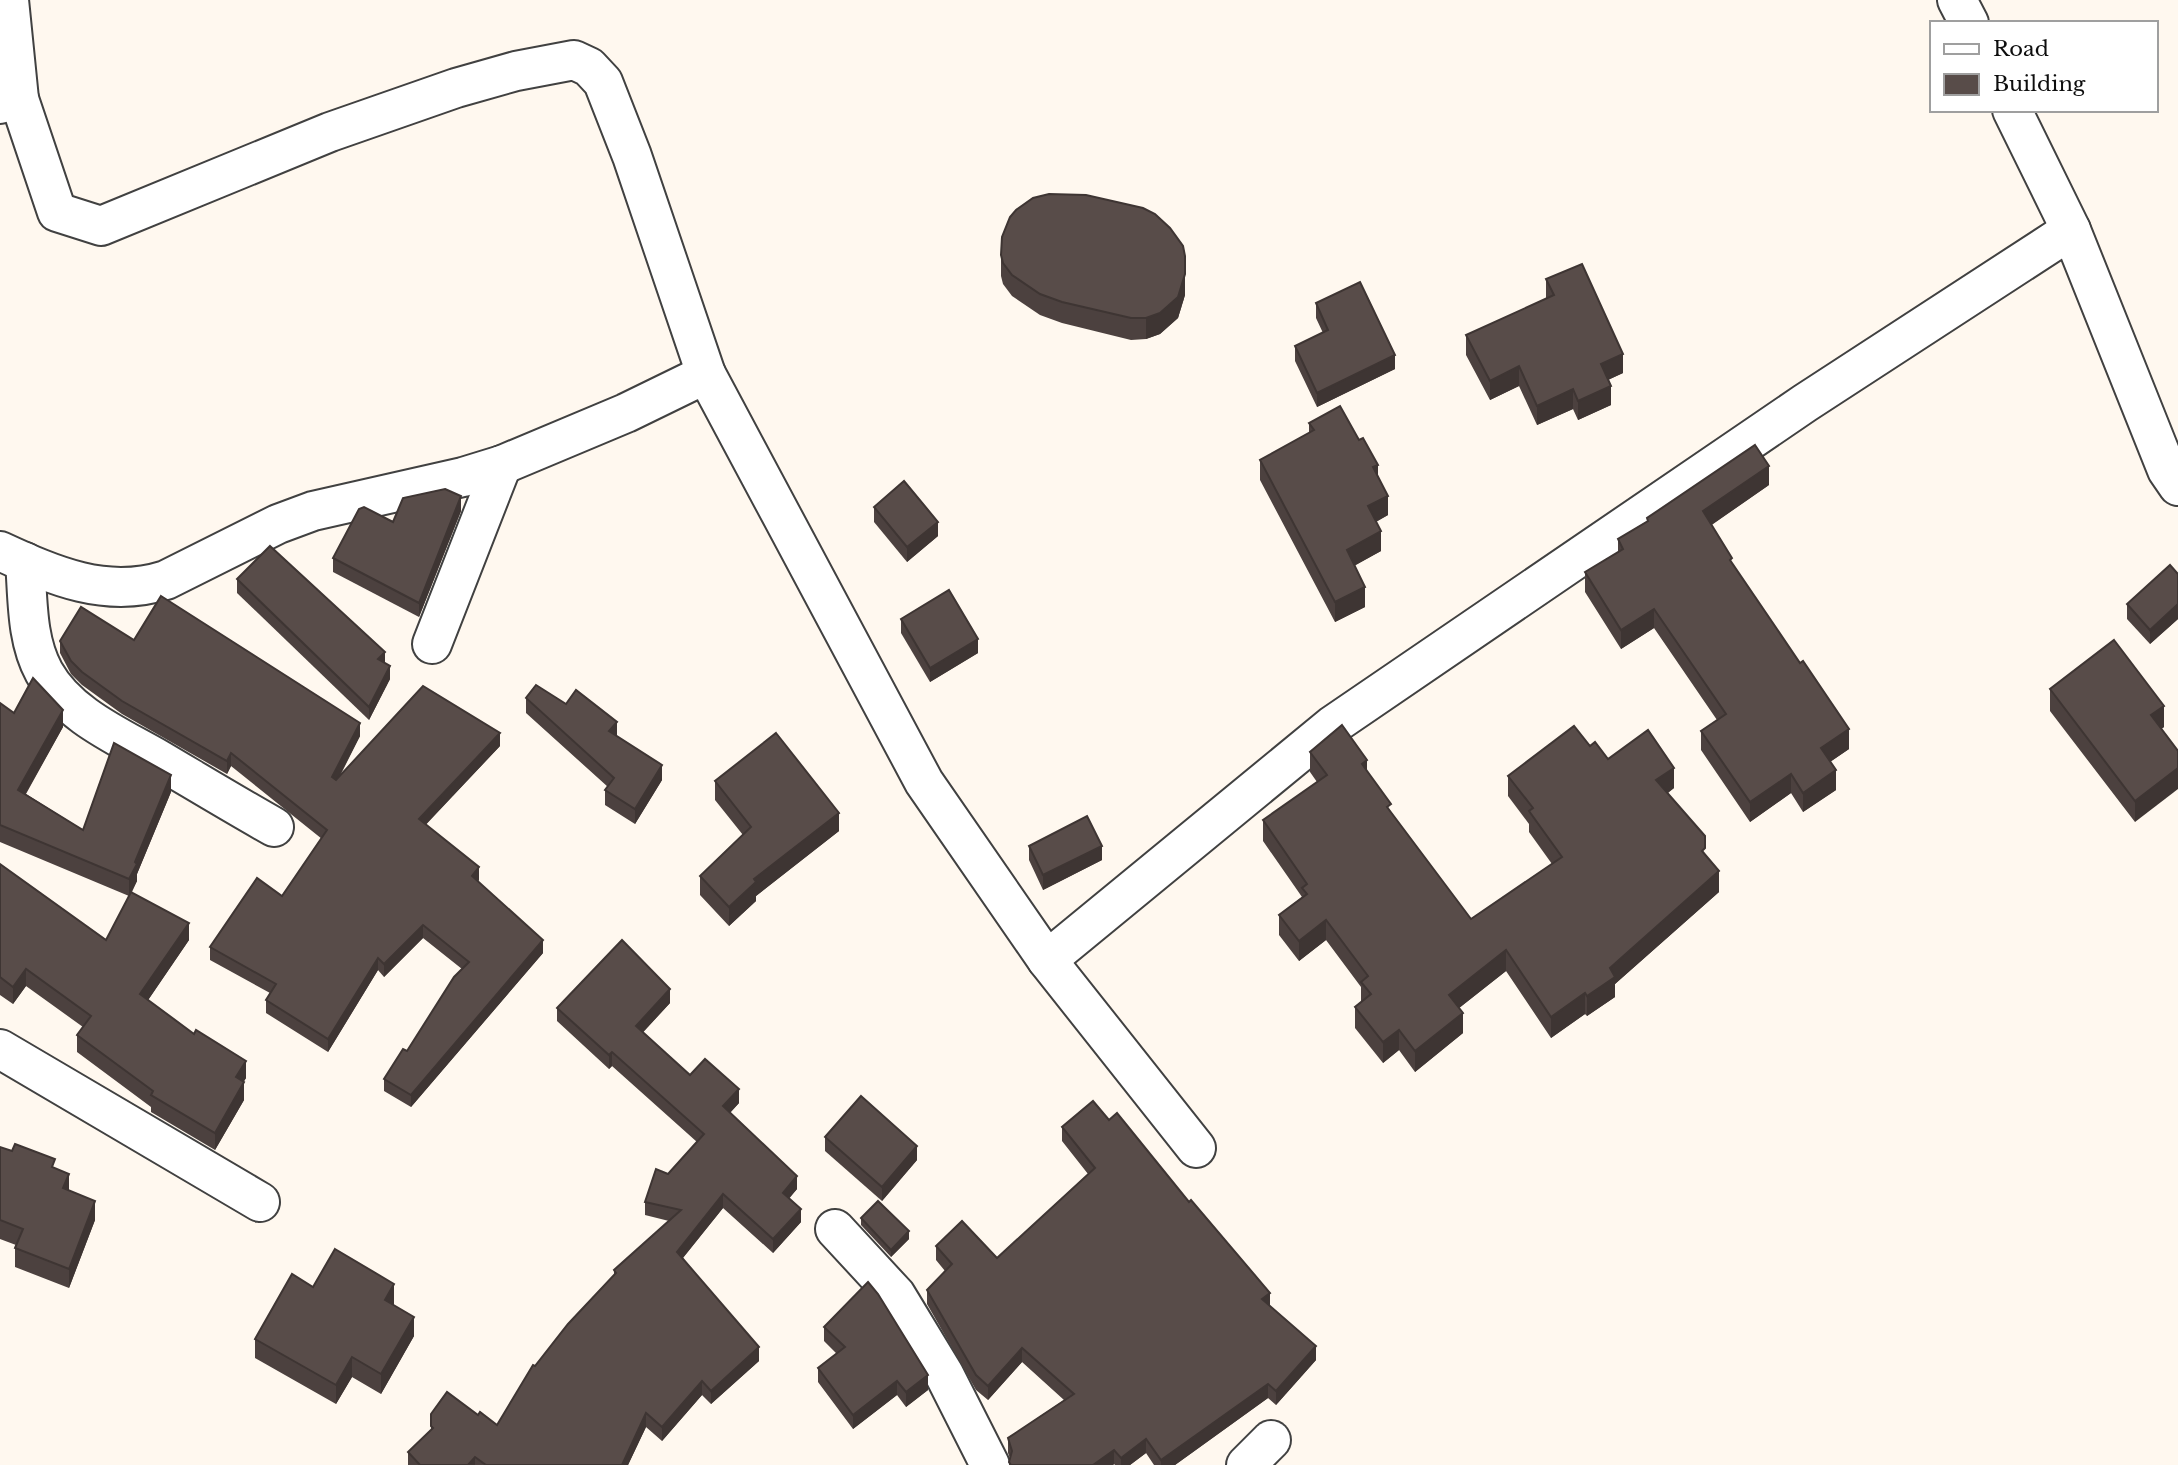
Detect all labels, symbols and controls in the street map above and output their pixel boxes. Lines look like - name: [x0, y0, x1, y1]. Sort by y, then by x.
- legend: [1930, 21, 2157, 112]
- text: Road: [1993, 36, 2049, 62]
- text: Building: [1993, 71, 2086, 97]

